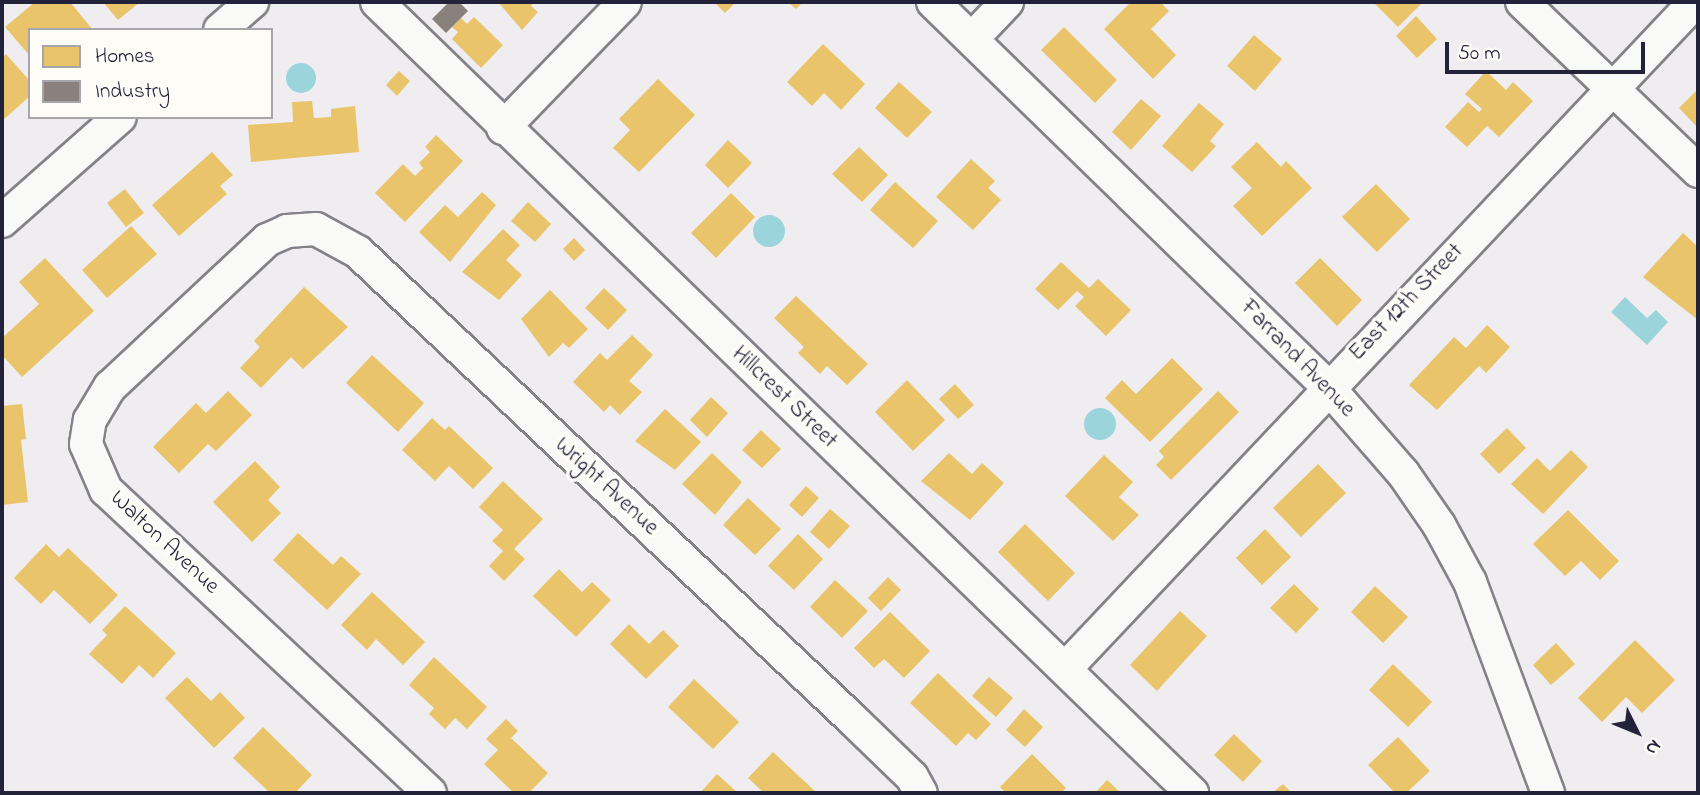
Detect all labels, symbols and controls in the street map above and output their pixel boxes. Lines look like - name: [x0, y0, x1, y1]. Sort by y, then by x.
- legend: [28, 28, 273, 119]
- scale bar: [1448, 28, 1648, 72]
- text: 50 m: [1458, 39, 1501, 69]
- text: Homes: [95, 42, 155, 72]
- text: Industry: [95, 77, 170, 107]
- street label: East 12th Street: [1344, 239, 1470, 367]
- street label: Farrand Avenue: [1234, 294, 1360, 424]
- street label: Hillcrest Street: [725, 341, 843, 455]
- street label: Wright Avenue: [548, 432, 664, 542]
- street label: Walton Avenue: [104, 485, 224, 601]
- north arrow: [1602, 697, 1672, 767]
- text: N: [1638, 733, 1667, 761]

